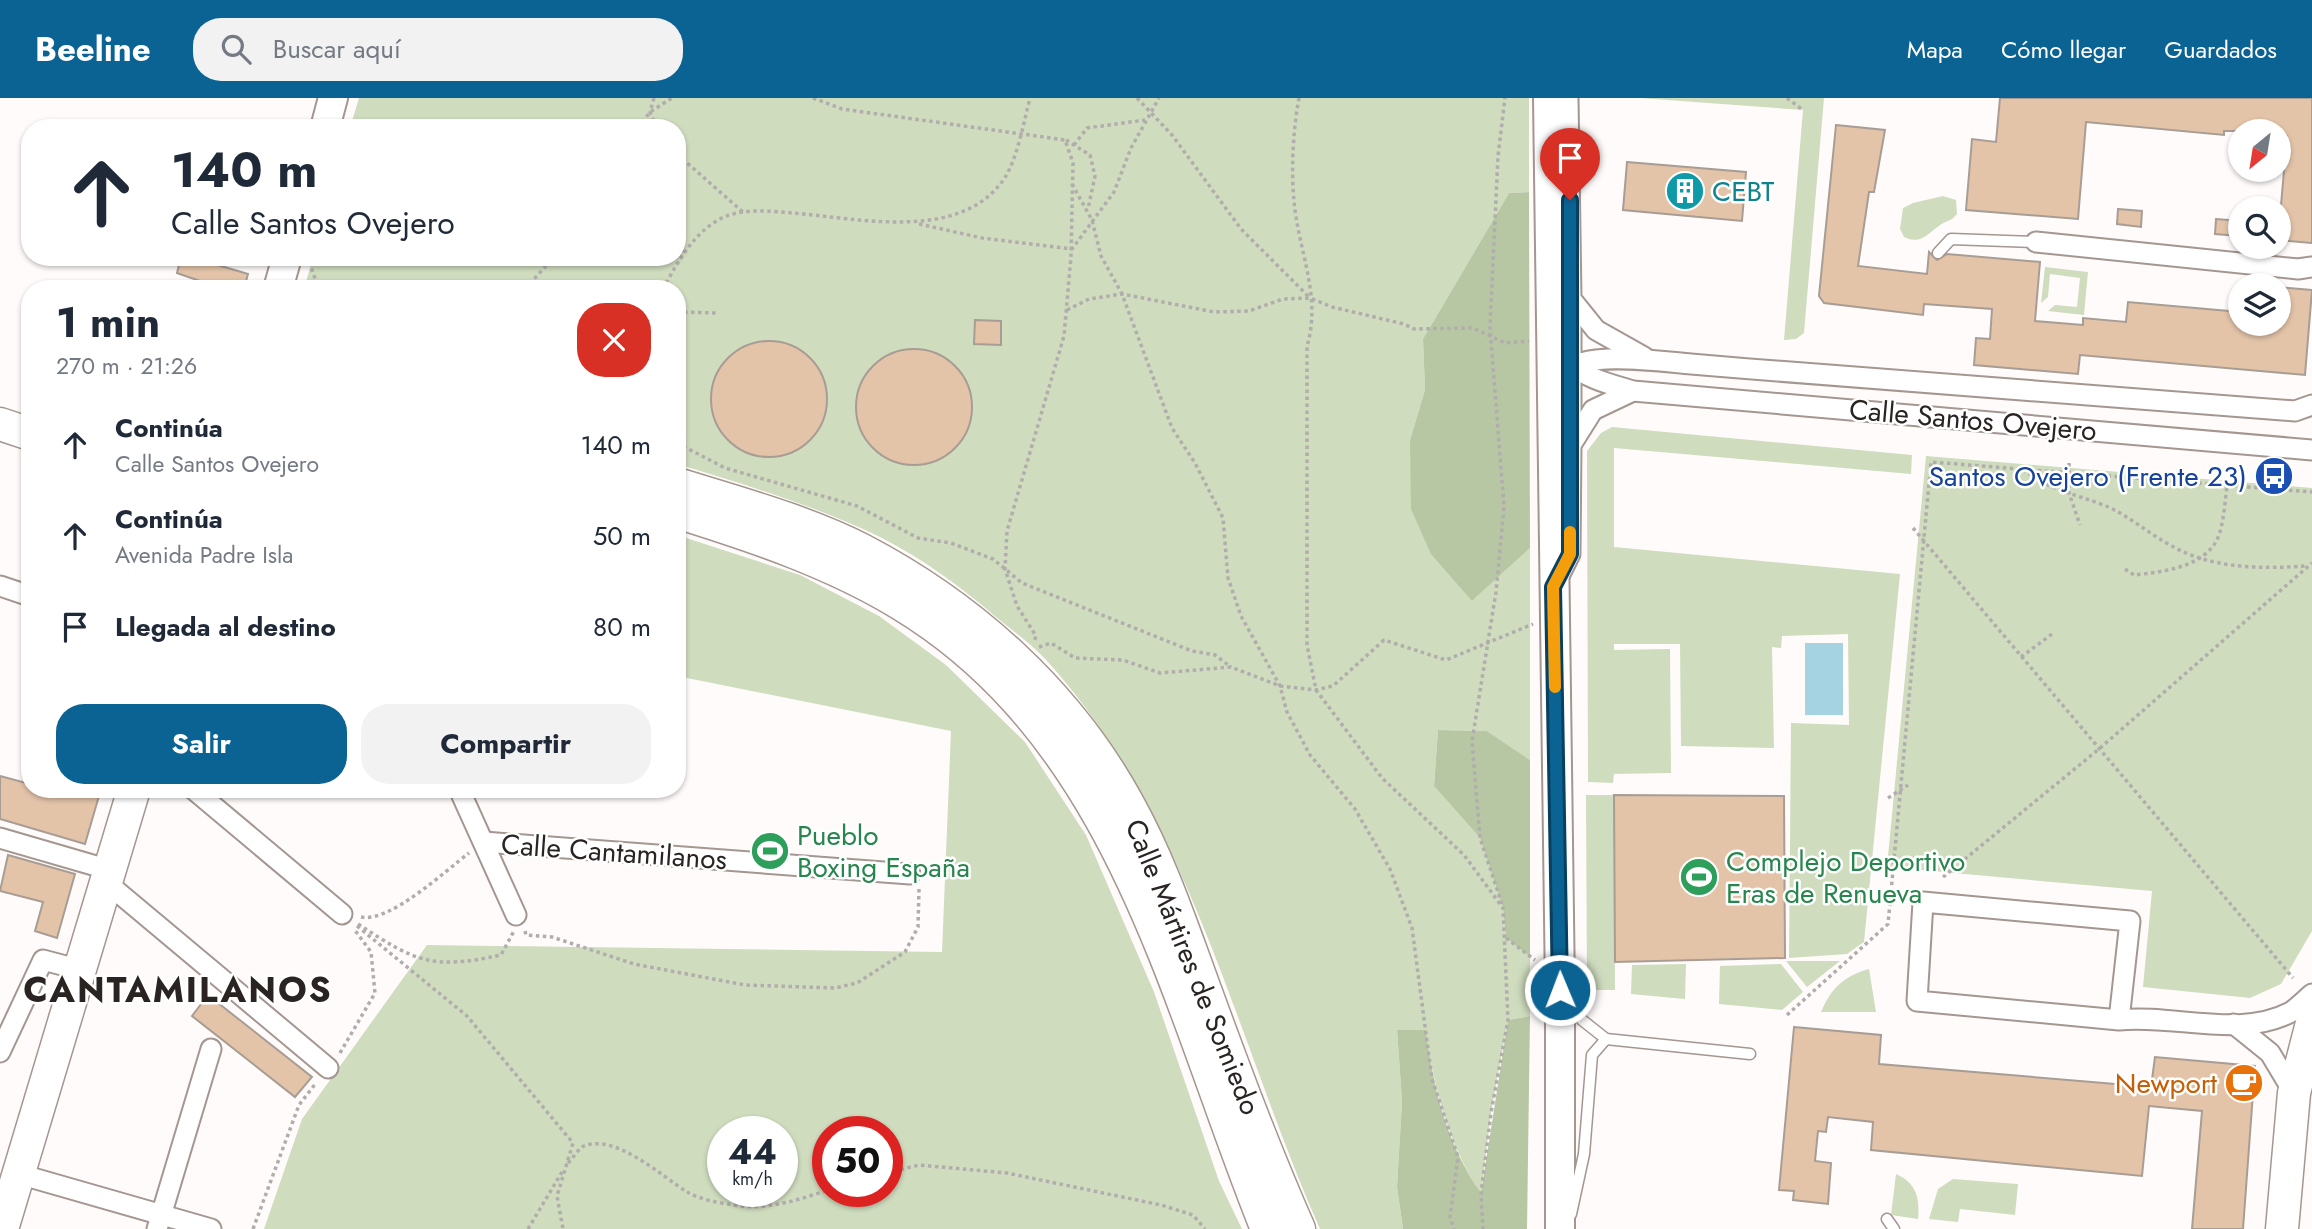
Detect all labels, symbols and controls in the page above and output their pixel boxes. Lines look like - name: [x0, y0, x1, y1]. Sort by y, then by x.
- search box: [193, 18, 683, 81]
- text: Beeline: [35, 26, 151, 73]
- icon: search: [217, 30, 255, 68]
- text: Buscar aquí: [273, 30, 401, 68]
- text: Mapa: [1907, 32, 1963, 67]
- text: Cómo llegar: [2001, 32, 2126, 67]
- text: Guardados: [2164, 32, 2277, 67]
- north arrow: [2228, 119, 2291, 182]
- map controls: [2228, 119, 2291, 336]
- pin: [1540, 128, 1600, 200]
- text: 140 m: [171, 135, 317, 205]
- icon: arrive: [1551, 139, 1589, 177]
- icon: ahead: [56, 147, 147, 238]
- building icon: CEBT: [1664, 170, 1706, 212]
- place label: CEBT: [1712, 171, 1774, 212]
- button: search: [2228, 196, 2291, 259]
- text: Calle Santos Ovejero: [171, 200, 455, 246]
- button: layers: [2228, 273, 2291, 336]
- text: 1 min: [56, 292, 160, 353]
- button: close: [577, 303, 651, 377]
- text: 270 m · 21:26: [56, 349, 197, 383]
- street label: Calle Santos Ovejero: [1848, 389, 2098, 451]
- text: Continúa: [115, 409, 223, 447]
- icon: ahead: [56, 426, 94, 464]
- text: 140 m: [580, 426, 651, 464]
- text: Calle Santos Ovejero: [115, 447, 319, 481]
- bus stop icon: Santos Ovejero (Frente 23): [2253, 455, 2295, 497]
- place label: Santos Ovejero (Frente 23): [1929, 456, 2247, 497]
- text: Continúa: [115, 500, 223, 538]
- icon: ahead: [56, 517, 94, 555]
- text: 50 m: [593, 517, 651, 555]
- text: Avenida Padre Isla: [115, 538, 293, 572]
- icon: arrive: [56, 608, 94, 646]
- text: Llegada al destino: [115, 608, 336, 646]
- text: 80 m: [593, 608, 651, 646]
- button: Salir: [56, 704, 347, 784]
- button: Compartir: [361, 704, 651, 784]
- street label: Calle Mártires de Somiedo: [1115, 813, 1271, 1121]
- place label: Pueblo Boxing España: [797, 815, 970, 888]
- street label: Calle Cantamilanos: [500, 824, 728, 880]
- sports icon: Pueblo Boxing España: [749, 830, 791, 872]
- place label: Complejo Deportivo Eras de Renueva: [1726, 841, 1965, 914]
- sports icon: Complejo Deportivo Eras de Renueva: [1678, 856, 1720, 898]
- position arrow: [1523, 953, 1597, 1027]
- district label: CANTAMILANOS: [23, 965, 333, 1015]
- cafe icon: Newport: [2223, 1062, 2265, 1104]
- place label: Newport: [2115, 1063, 2217, 1104]
- speed limit sign: 50: [812, 1116, 903, 1207]
- text: 44: [728, 1127, 777, 1177]
- text: km/h: [732, 1166, 773, 1192]

